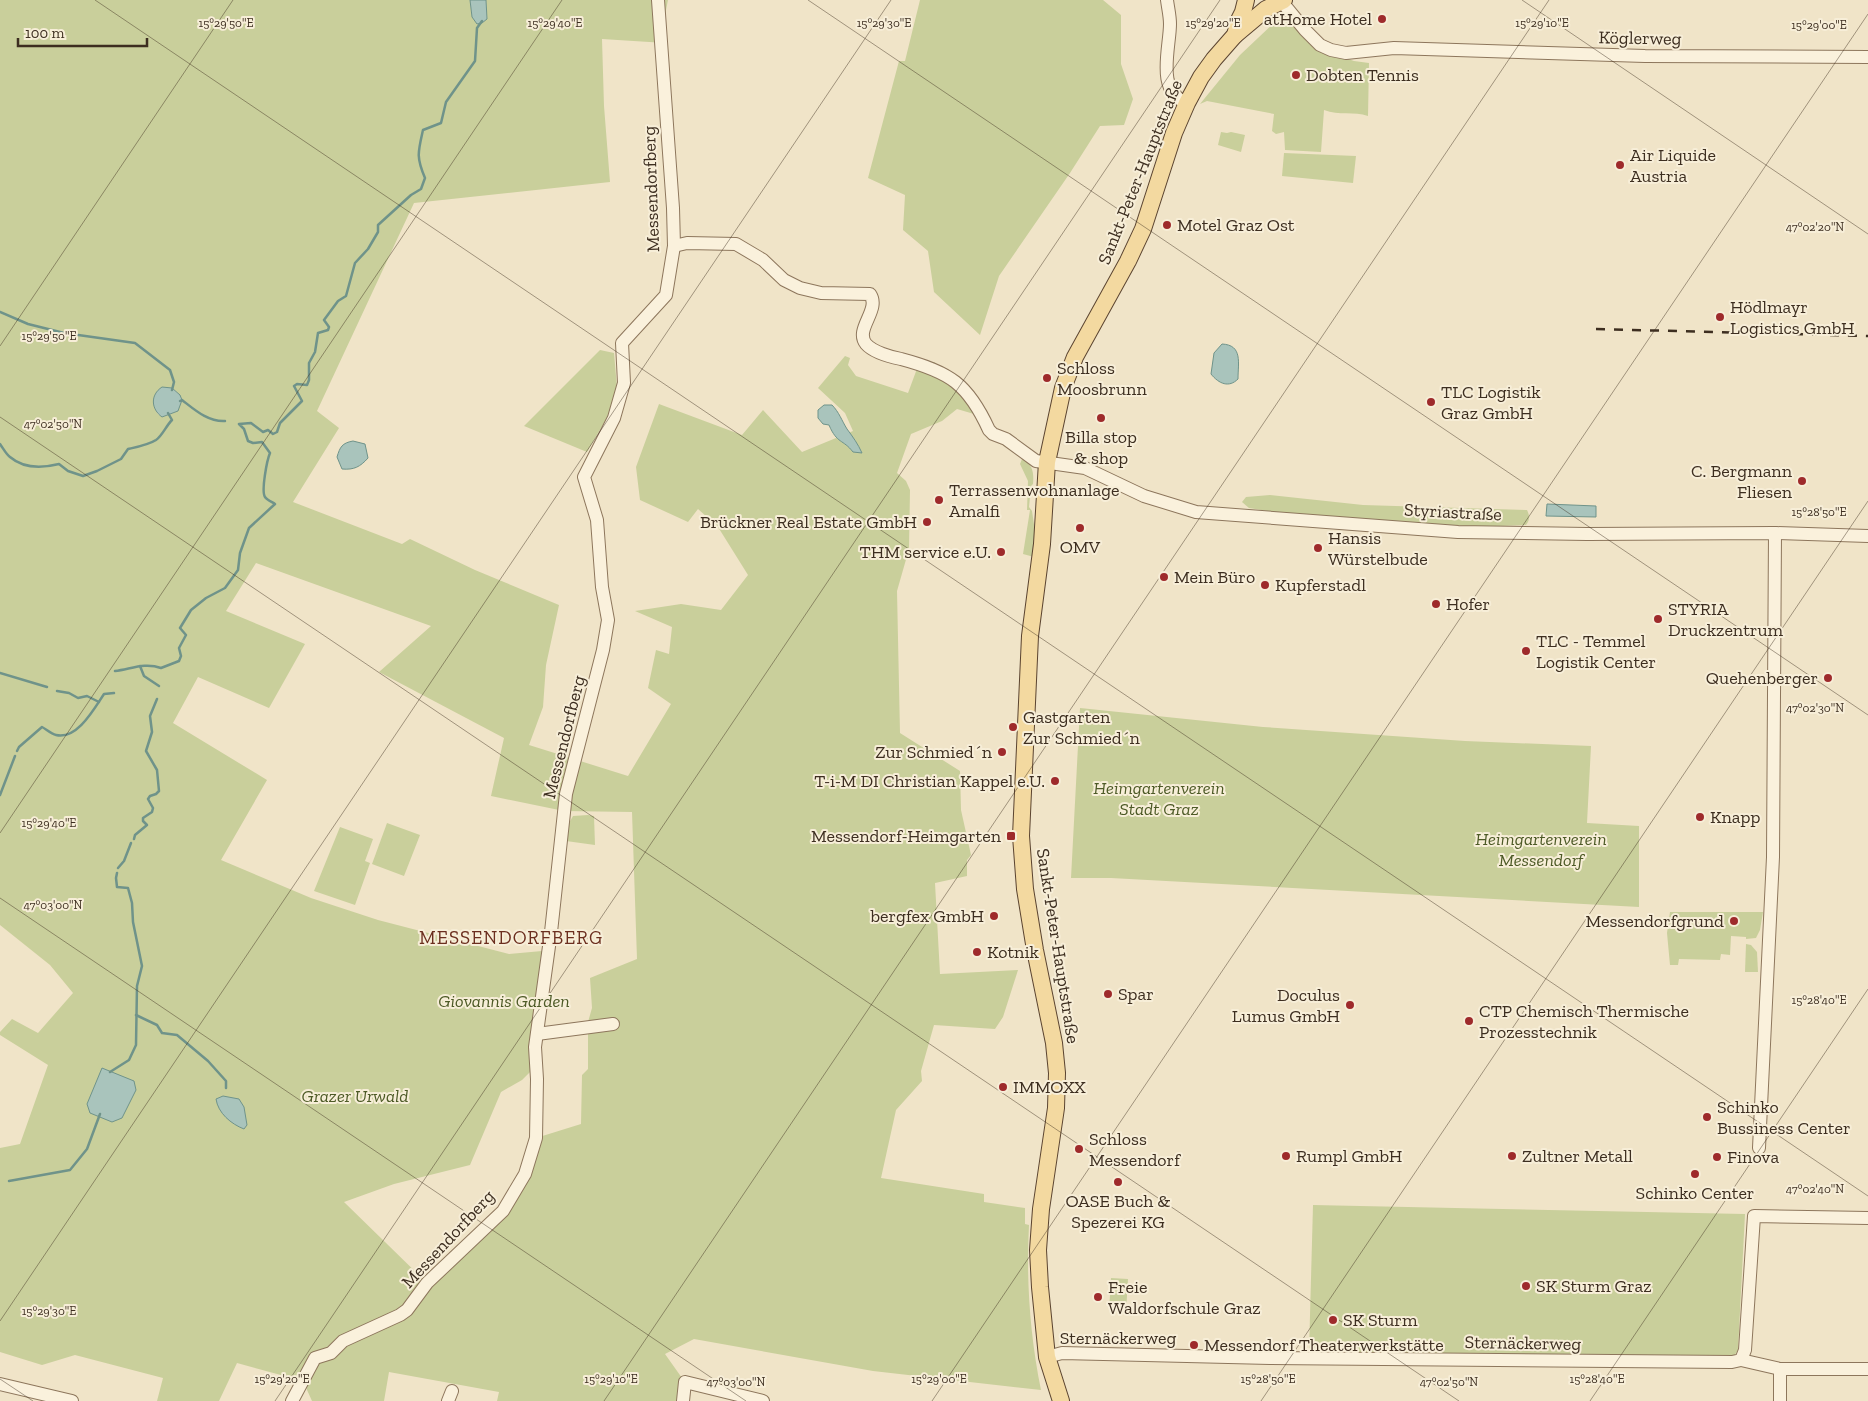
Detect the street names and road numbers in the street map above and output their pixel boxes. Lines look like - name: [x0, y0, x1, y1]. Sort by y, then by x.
- street label: Köglerweg: [1598, 26, 1682, 50]
- street label: Sankt-Peter-Hauptstraße: [1093, 76, 1187, 268]
- street label: Messendorfberg: [638, 125, 664, 253]
- street label: Styriastraße: [1404, 498, 1502, 526]
- street label: Messendorfberg: [538, 673, 590, 801]
- street label: Sankt-Peter-Hauptstraße: [1032, 847, 1084, 1045]
- street label: Messendorfberg: [397, 1185, 499, 1293]
- street label: Sternäckerweg: [1060, 1327, 1176, 1349]
- street label: Sternäckerweg: [1465, 1331, 1582, 1355]

